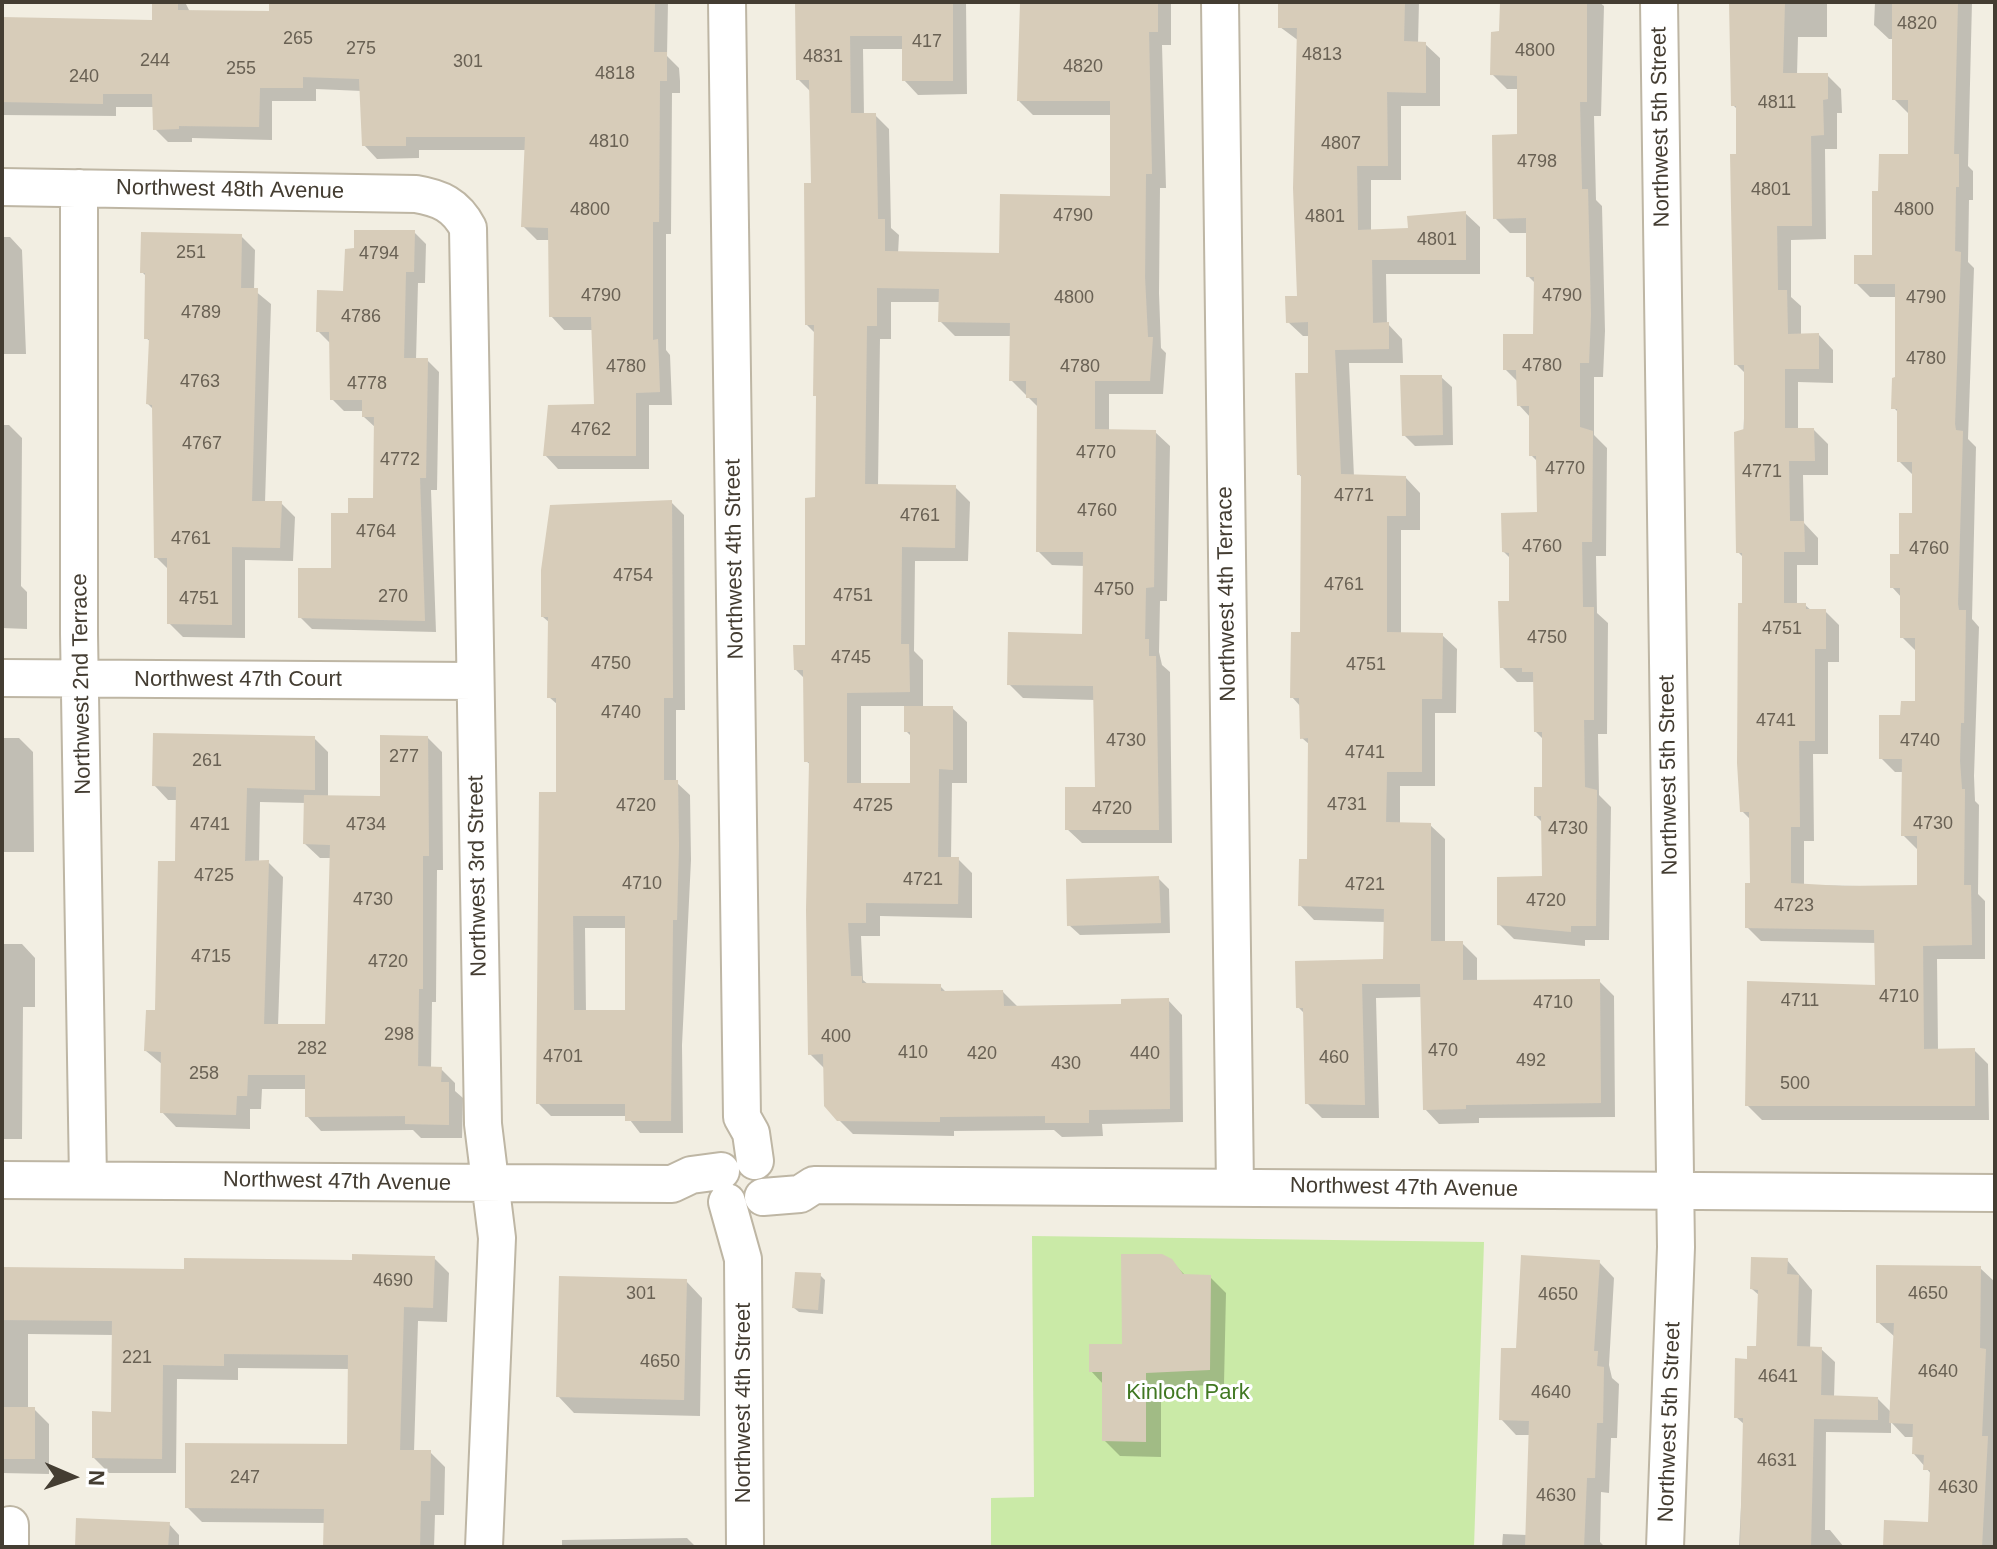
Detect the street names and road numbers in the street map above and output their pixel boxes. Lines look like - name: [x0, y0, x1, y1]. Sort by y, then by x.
- street label: Northwest 5th Street: [1646, 27, 1676, 227]
- street label: Northwest 48th Avenue: [116, 175, 344, 205]
- street label: Northwest 4th Street: [720, 459, 750, 659]
- street label: Northwest 4th Terrace: [1212, 486, 1242, 702]
- street label: Northwest 2nd Terrace: [67, 573, 97, 795]
- street label: Northwest 47th Court: [134, 667, 342, 693]
- street label: Northwest 5th Street: [1654, 675, 1684, 875]
- street label: Northwest 3rd Street: [463, 775, 493, 977]
- street label: Northwest 47th Avenue: [223, 1167, 451, 1197]
- street label: Northwest 47th Avenue: [1290, 1173, 1518, 1203]
- street label: Northwest 4th Street: [731, 1303, 757, 1503]
- street label: Northwest 5th Street: [1653, 1321, 1687, 1523]

